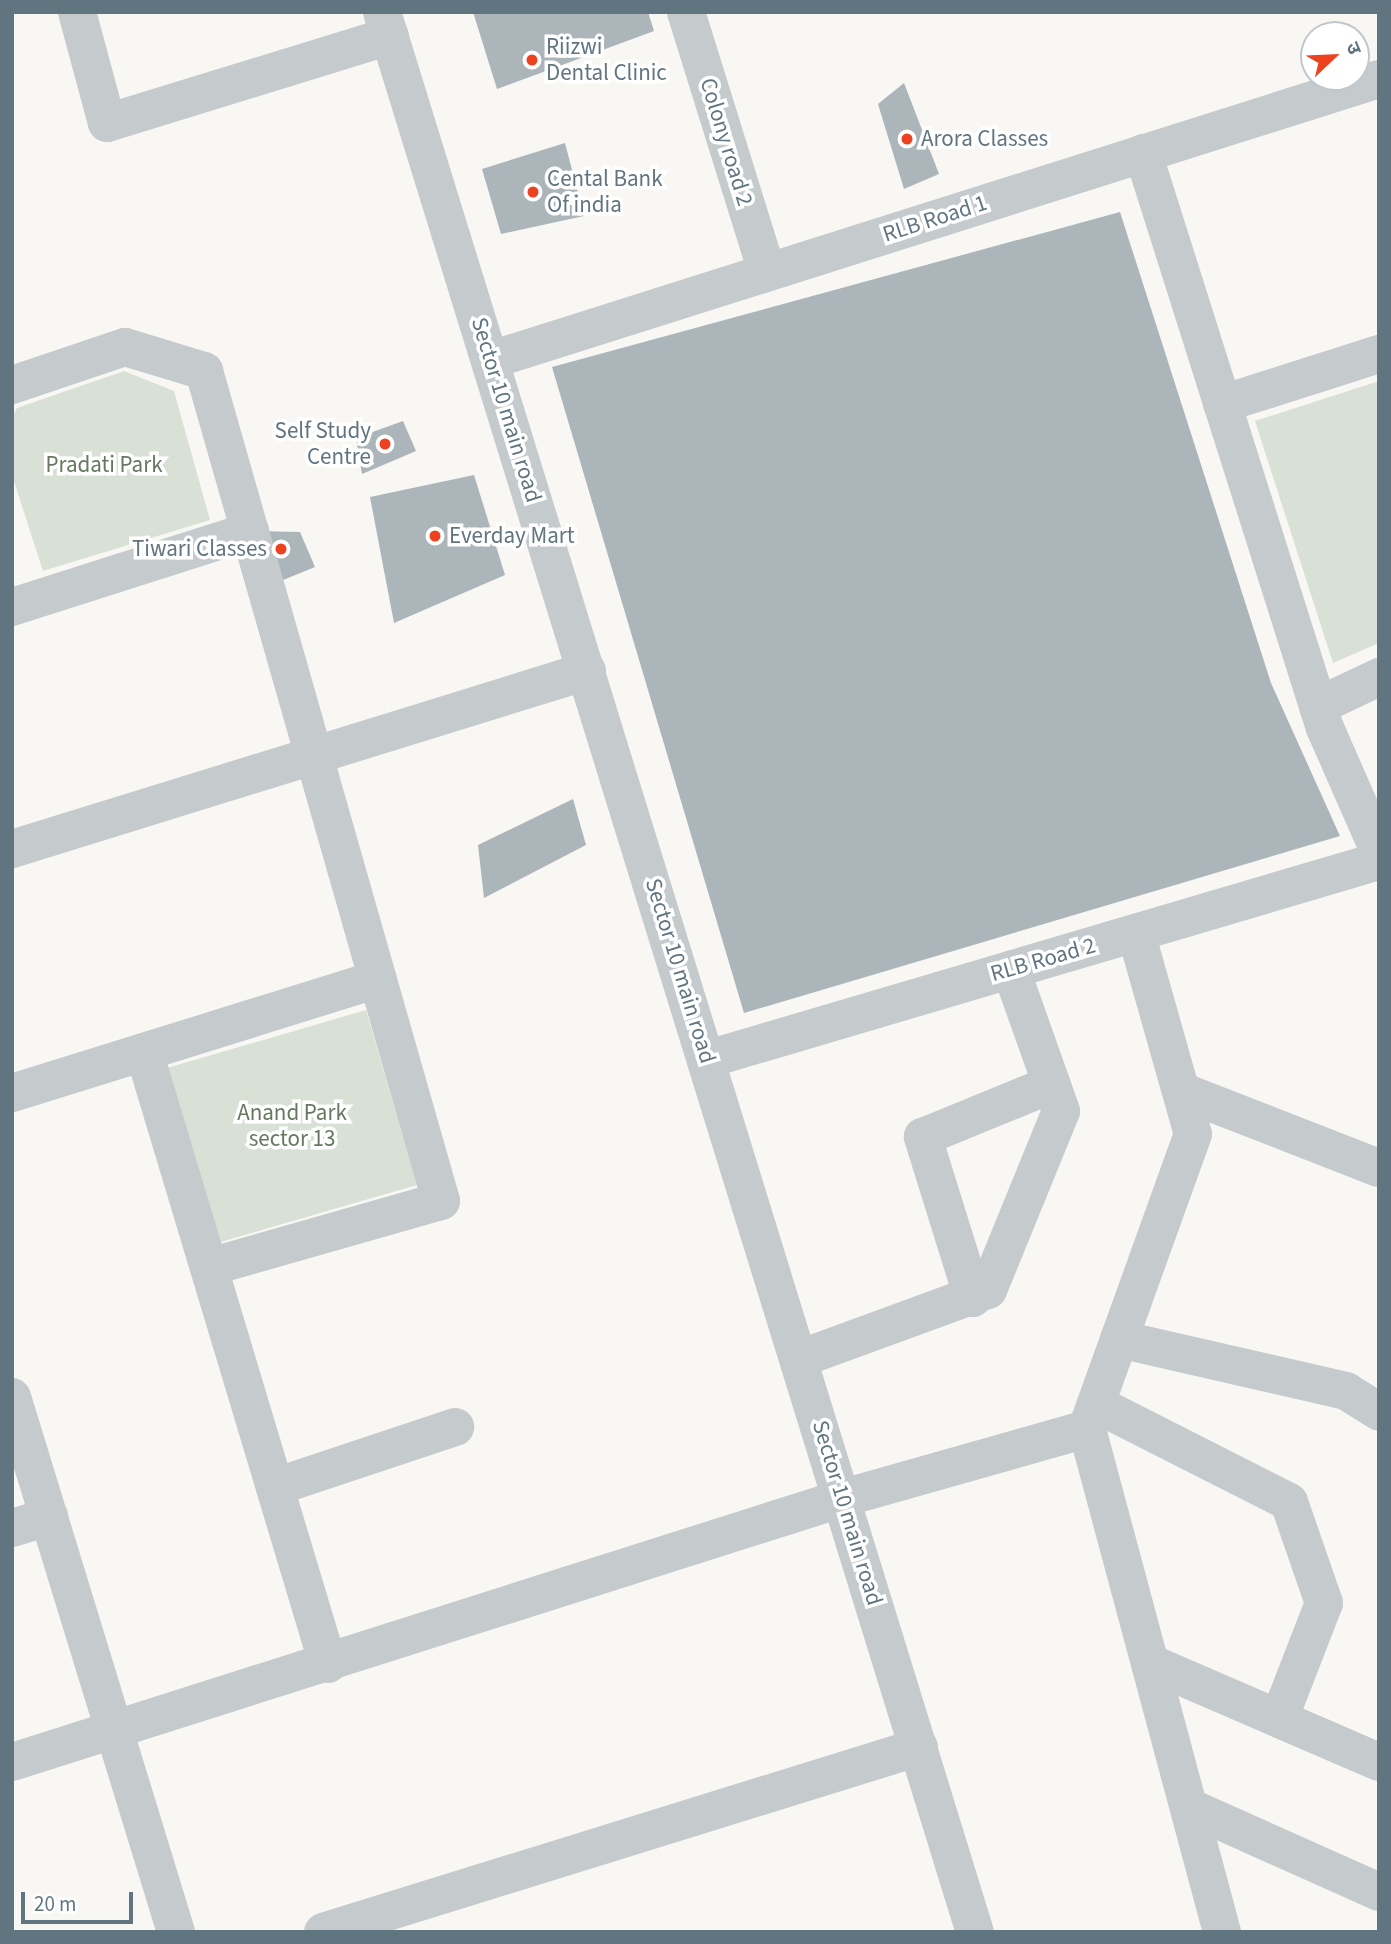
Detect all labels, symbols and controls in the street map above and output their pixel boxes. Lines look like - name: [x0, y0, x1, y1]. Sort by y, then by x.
- north arrow: [1300, 21, 1370, 91]
- place label: Riizwi Dental Clinic: [546, 33, 667, 87]
- text: उ: [1338, 38, 1368, 59]
- marker: Riizwi Dental Clinic: [524, 52, 540, 68]
- street label: Colony road 2: [693, 75, 759, 209]
- place label: Arora Classes: [921, 125, 1048, 153]
- marker: Arora Classes: [899, 131, 915, 147]
- place label: Cental Bank Of india: [547, 165, 663, 219]
- marker: Cental Bank Of india: [525, 184, 541, 200]
- street label: RLB Road 1: [879, 189, 991, 249]
- street label: Sector 10 main road: [465, 314, 547, 506]
- place label: Self Study Centre: [275, 417, 371, 471]
- marker: Self Study Centre: [377, 436, 393, 452]
- park label: Pradati Park: [45, 451, 163, 479]
- place label: Everday Mart: [449, 522, 574, 550]
- marker: Everday Mart: [427, 528, 443, 544]
- place label: Tiwari Classes: [132, 535, 267, 563]
- marker: Tiwari Classes: [273, 541, 289, 557]
- street label: Sector 10 main road: [639, 875, 721, 1067]
- street label: RLB Road 2: [987, 932, 1099, 988]
- park label: Anand Park sector 13: [237, 1099, 347, 1153]
- street label: Sector 10 main road: [806, 1417, 888, 1609]
- scale bar: [24, 1878, 136, 1922]
- text: 20 m: [34, 1889, 76, 1919]

